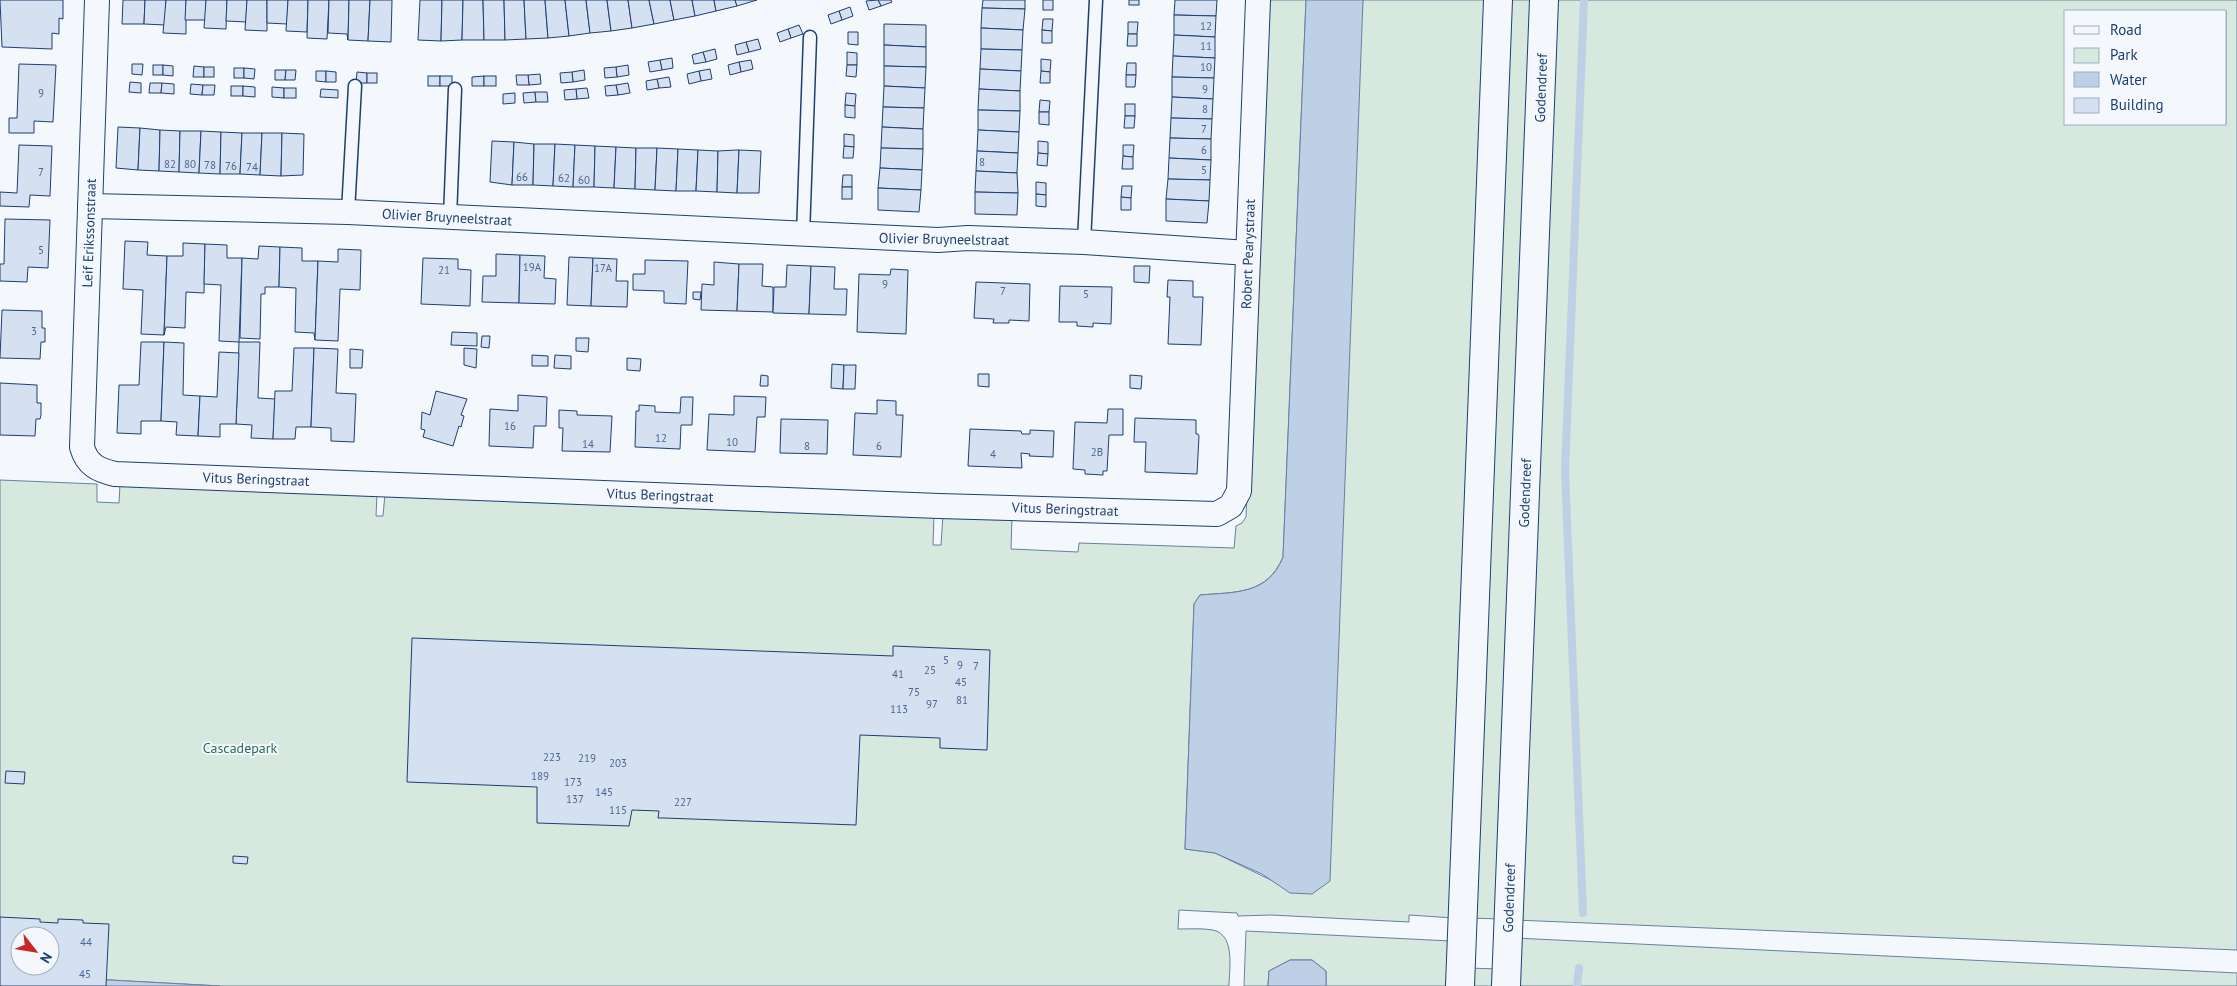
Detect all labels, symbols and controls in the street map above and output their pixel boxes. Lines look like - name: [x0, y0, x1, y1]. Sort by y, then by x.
- legend: [2064, 10, 2227, 125]
- house number: 12: [1200, 19, 1212, 33]
- text: Road: [2110, 20, 2142, 39]
- house number: 11: [1200, 39, 1212, 53]
- text: Park: [2110, 45, 2138, 64]
- street label: Godendreef: [1531, 53, 1551, 123]
- house number: 10: [1200, 60, 1212, 74]
- text: Water: [2110, 70, 2147, 89]
- house number: 9: [1202, 82, 1208, 96]
- house number: 9: [38, 86, 44, 100]
- text: Building: [2110, 95, 2164, 114]
- house number: 8: [1202, 102, 1208, 116]
- house number: 7: [1201, 122, 1207, 136]
- house number: 6: [1201, 143, 1207, 157]
- house number: 8: [979, 155, 985, 169]
- house number: 82: [164, 157, 176, 171]
- house number: 80: [184, 157, 196, 171]
- house number: 78: [204, 158, 216, 172]
- house number: 76: [225, 159, 237, 173]
- house number: 74: [246, 160, 258, 174]
- house number: 5: [1201, 163, 1207, 177]
- house number: 7: [38, 165, 44, 179]
- house number: 66: [516, 170, 528, 184]
- house number: 62: [558, 171, 570, 185]
- house number: 60: [578, 173, 590, 187]
- street label: Leif Erikssonstraat: [78, 178, 100, 288]
- street label: Robert Pearystraat: [1237, 198, 1259, 309]
- street label: Olivier Bruyneelstraat: [381, 205, 513, 229]
- street label: Olivier Bruyneelstraat: [879, 229, 1010, 249]
- house number: 5: [38, 243, 44, 257]
- house number: 19A: [523, 260, 542, 274]
- house number: 17A: [594, 261, 612, 275]
- house number: 21: [438, 263, 450, 277]
- house number: 9: [882, 277, 888, 291]
- house number: 7: [1000, 284, 1006, 298]
- house number: 5: [1083, 287, 1089, 301]
- house number: 3: [31, 324, 37, 338]
- house number: 16: [504, 419, 516, 433]
- house number: 12: [655, 431, 667, 445]
- house number: 10: [726, 435, 738, 449]
- house number: 14: [582, 437, 594, 451]
- house number: 8: [804, 439, 810, 453]
- house number: 6: [876, 439, 882, 453]
- house number: 2B: [1091, 445, 1103, 459]
- house number: 4: [990, 447, 996, 461]
- street label: Godendreef: [1515, 458, 1535, 528]
- street label: Vitus Beringstraat: [201, 468, 310, 490]
- street label: Vitus Beringstraat: [605, 484, 714, 506]
- street label: Vitus Beringstraat: [1010, 498, 1119, 520]
- house number: 5: [943, 653, 949, 667]
- house number: 9: [957, 658, 963, 672]
- house number: 7: [973, 659, 979, 673]
- house number: 25: [924, 663, 936, 677]
- house number: 41: [892, 667, 904, 681]
- house number: 45: [955, 675, 967, 689]
- house number: 75: [908, 685, 920, 699]
- house number: 81: [956, 693, 968, 707]
- house number: 97: [926, 697, 938, 711]
- house number: 113: [890, 702, 908, 716]
- park label: Cascadepark: [203, 739, 278, 757]
- house number: 223: [543, 750, 561, 764]
- house number: 219: [578, 751, 596, 765]
- house number: 203: [609, 756, 627, 770]
- house number: 189: [531, 769, 549, 783]
- house number: 173: [564, 775, 582, 789]
- house number: 145: [595, 785, 613, 799]
- house number: 137: [566, 792, 584, 806]
- house number: 227: [674, 795, 692, 809]
- house number: 115: [609, 803, 627, 817]
- street label: Godendreef: [1499, 863, 1519, 933]
- north arrow: [10, 926, 60, 976]
- house number: 44: [80, 935, 92, 949]
- text: N: [36, 949, 56, 966]
- house number: 45: [79, 967, 91, 981]

